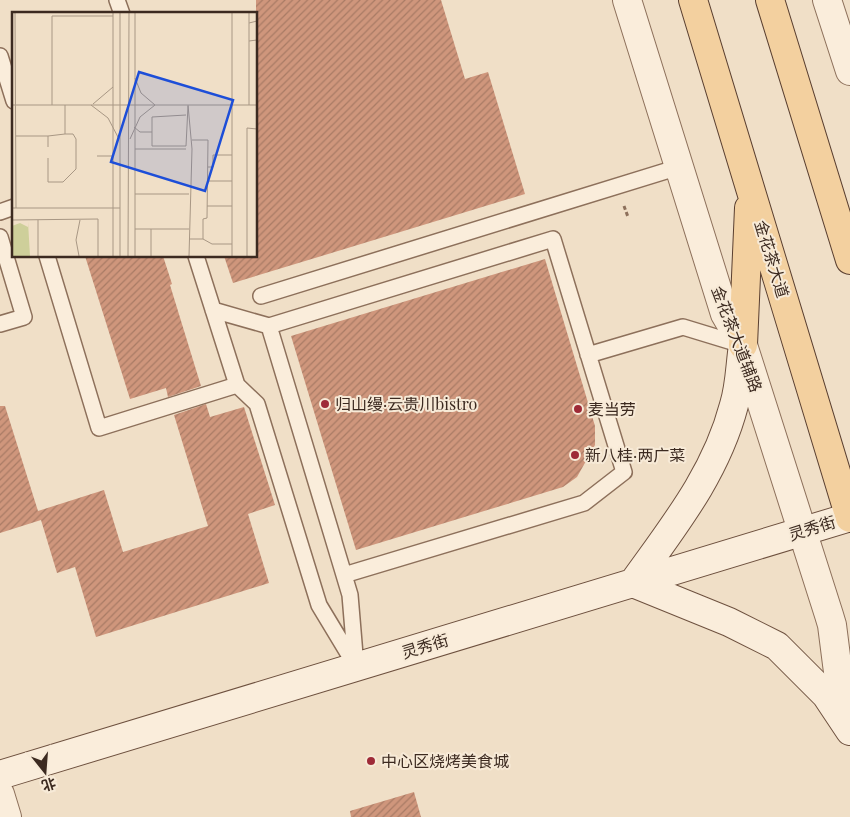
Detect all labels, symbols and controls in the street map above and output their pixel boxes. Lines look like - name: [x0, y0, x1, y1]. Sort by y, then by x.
- inset map: [12, 12, 258, 258]
- street label: 金花茶大道: [751, 218, 794, 300]
- street label: 金花茶大道辅路: [708, 283, 767, 395]
- place label: 归山缦·云贵川bistro: [335, 393, 478, 414]
- marker: 归山缦·云贵川bistro: [319, 398, 331, 410]
- place label: 麦当劳: [588, 398, 636, 419]
- marker: 麦当劳: [572, 403, 584, 415]
- place label: 新八桂·两广菜: [585, 444, 685, 465]
- marker: 新八桂·两广菜: [569, 449, 581, 461]
- street label: 灵秀街: [786, 510, 838, 545]
- street label: 灵秀街: [399, 628, 451, 663]
- north arrow: [20, 747, 70, 797]
- place label: 中心区烧烤美食城: [381, 750, 509, 771]
- marker: 中心区烧烤美食城: [365, 755, 377, 767]
- text: 北: [39, 774, 58, 796]

